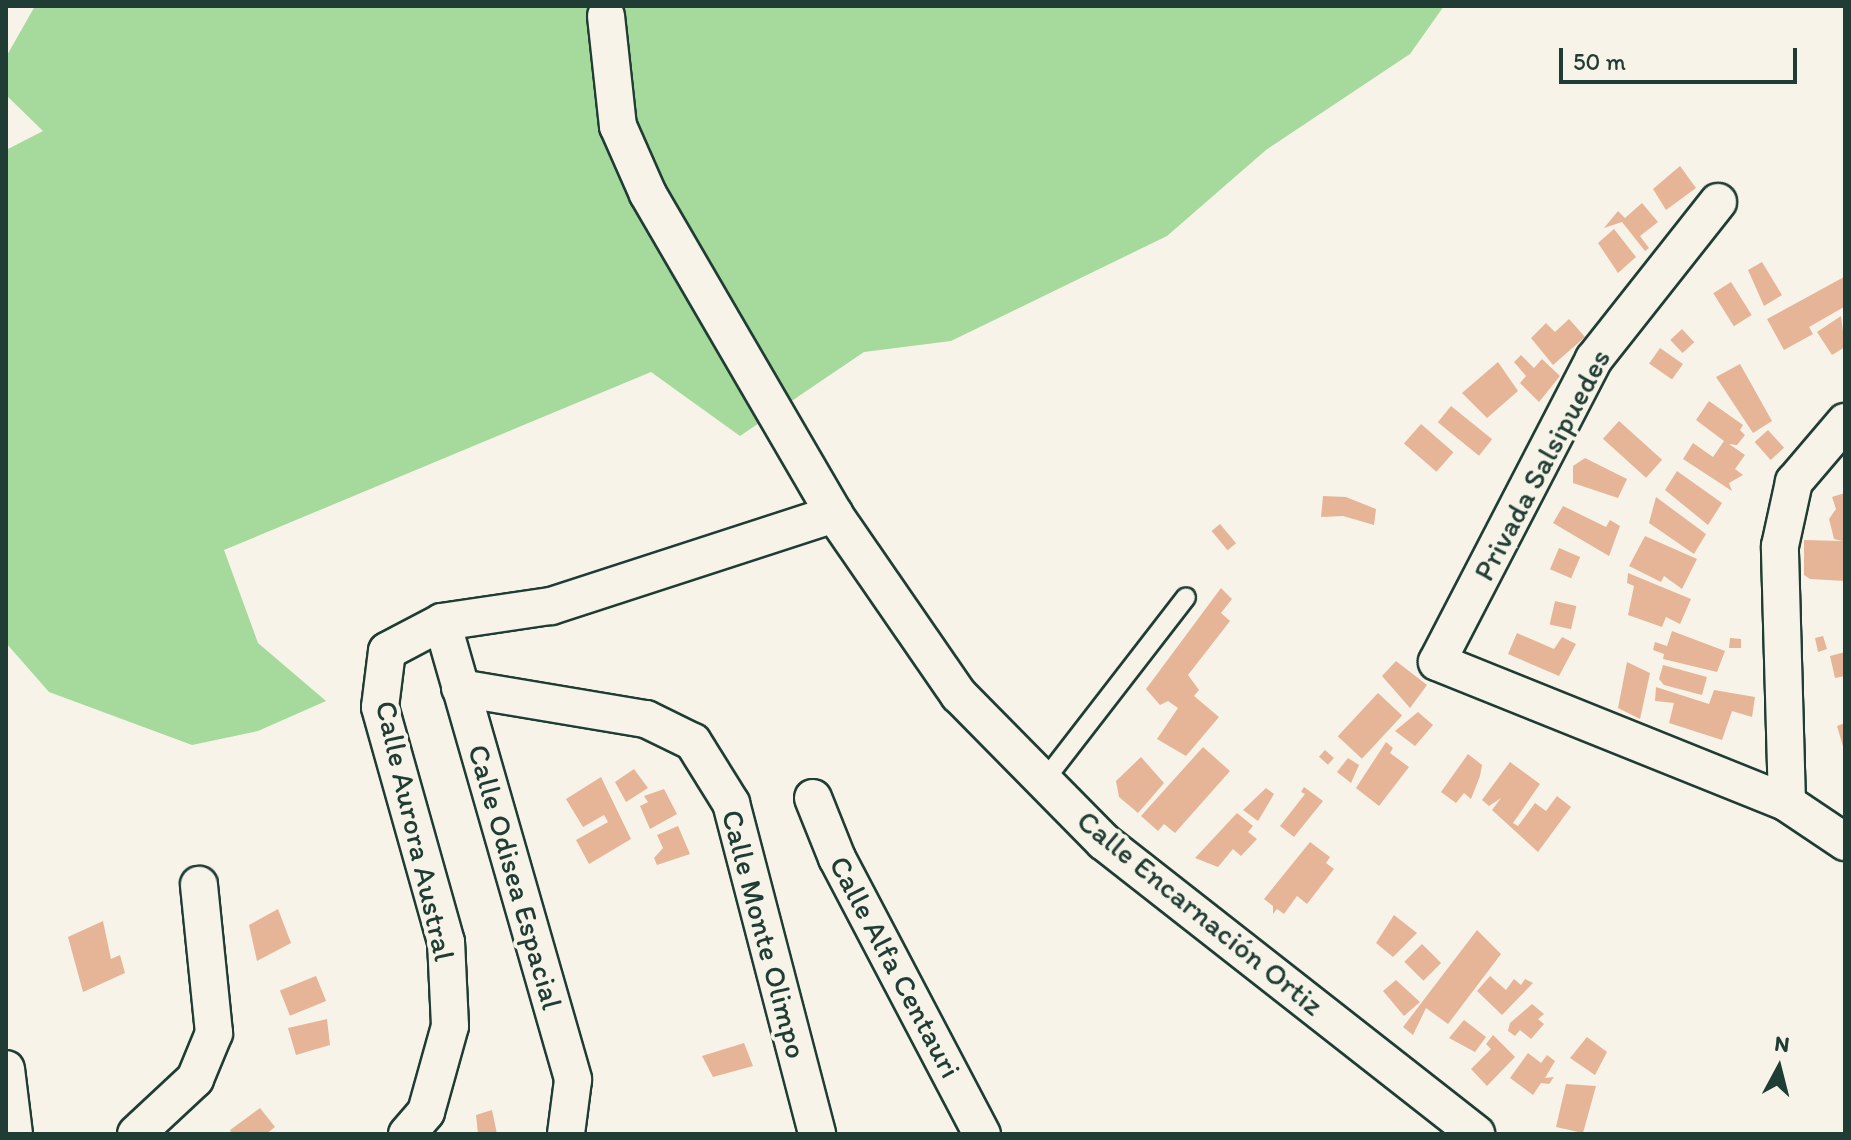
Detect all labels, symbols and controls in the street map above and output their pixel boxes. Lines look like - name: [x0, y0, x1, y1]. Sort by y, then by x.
- scale bar: [1563, 32, 1801, 82]
- text: 50 m: [1573, 47, 1626, 76]
- street label: Privada Salsipuedes: [1466, 343, 1618, 587]
- street label: Calle Aurora Austral: [368, 698, 462, 964]
- street label: Calle Odisea Espacial: [460, 740, 570, 1014]
- street label: Calle Encarnación Ortiz: [1070, 803, 1330, 1023]
- street label: Calle Monte Olimpo: [714, 807, 814, 1061]
- street label: Calle Alfa Centauri: [821, 849, 969, 1085]
- north arrow: [1739, 1028, 1819, 1108]
- text: N: [1773, 1029, 1791, 1058]

